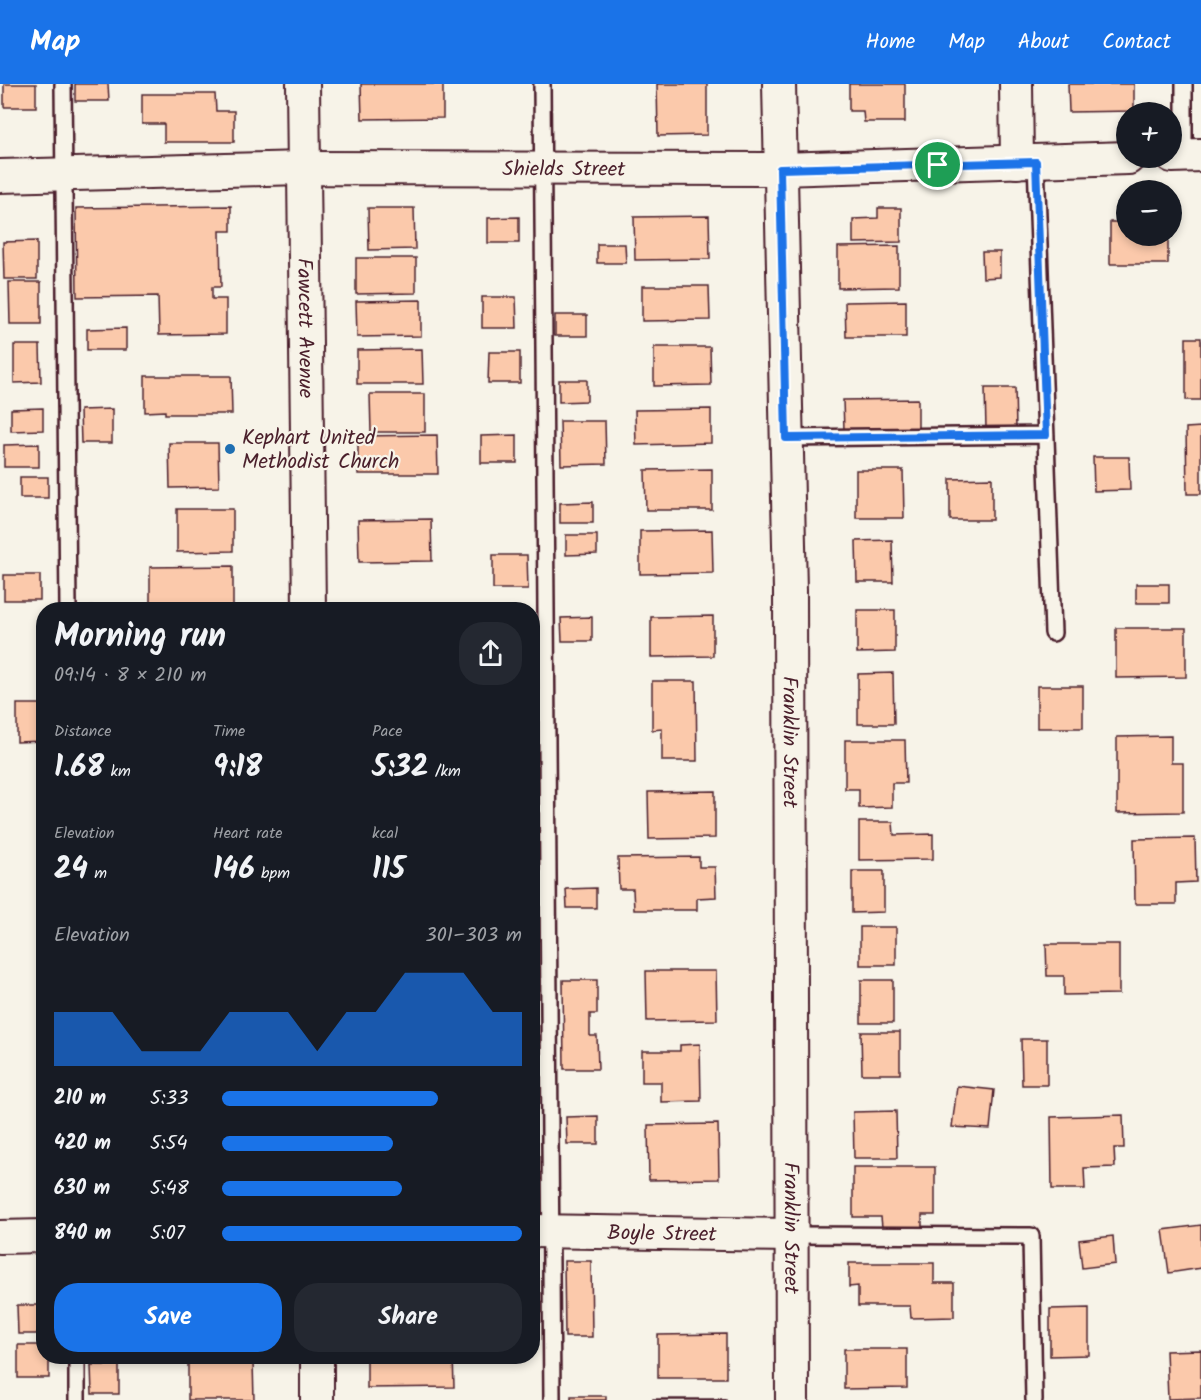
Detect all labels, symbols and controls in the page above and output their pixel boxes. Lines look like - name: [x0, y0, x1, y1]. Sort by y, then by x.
- text: Map: [30, 20, 81, 65]
- text: Home: [866, 26, 915, 59]
- text: Map: [948, 26, 985, 59]
- text: About: [1018, 26, 1069, 59]
- text: Contact: [1102, 26, 1171, 59]
- map controls: [1116, 102, 1182, 246]
- button: +: [1116, 102, 1182, 168]
- pin: [912, 139, 963, 190]
- icon: arrive: [921, 148, 954, 181]
- street label: Shields Street: [502, 153, 626, 187]
- button: −: [1116, 180, 1182, 246]
- street label: Fawcett Avenue: [287, 258, 322, 399]
- place label: Kephart United Methodist Church: [242, 422, 399, 479]
- marker: Kephart United Methodist Church: [223, 442, 237, 456]
- text: Morning run: [54, 611, 226, 664]
- button: share: [459, 622, 522, 685]
- text: 09:14 · 8 × 210 m: [54, 660, 206, 692]
- street label: Franklin Street: [772, 676, 806, 809]
- text: Distance: [54, 719, 112, 744]
- text: Time: [213, 719, 245, 744]
- text: Pace: [372, 719, 403, 744]
- text: 1.68: [54, 744, 104, 792]
- text: 9:18: [213, 744, 262, 792]
- text: 5:32: [372, 744, 428, 792]
- text: km: [104, 759, 131, 784]
- text: /km: [428, 759, 461, 784]
- text: Elevation: [54, 821, 115, 846]
- text: Heart rate: [213, 821, 283, 846]
- text: kcal: [372, 821, 398, 846]
- text: 24: [54, 846, 88, 894]
- text: 146: [213, 846, 255, 894]
- text: 115: [372, 846, 405, 894]
- text: m: [88, 861, 107, 886]
- text: bpm: [255, 861, 290, 886]
- text: Elevation: [54, 920, 130, 952]
- text: 301–303 m: [425, 920, 522, 952]
- text: 210 m: [54, 1083, 106, 1115]
- text: 5:33: [150, 1083, 189, 1115]
- text: 420 m: [54, 1128, 111, 1160]
- text: 5:54: [150, 1128, 187, 1160]
- street label: Franklin Street: [773, 1162, 807, 1295]
- text: 630 m: [54, 1173, 110, 1205]
- text: 5:48: [150, 1173, 189, 1205]
- street label: Boyle Street: [607, 1217, 718, 1252]
- text: 840 m: [54, 1218, 111, 1250]
- text: 5:07: [150, 1218, 185, 1250]
- button: Save: [54, 1283, 282, 1352]
- button: Share: [294, 1283, 522, 1352]

